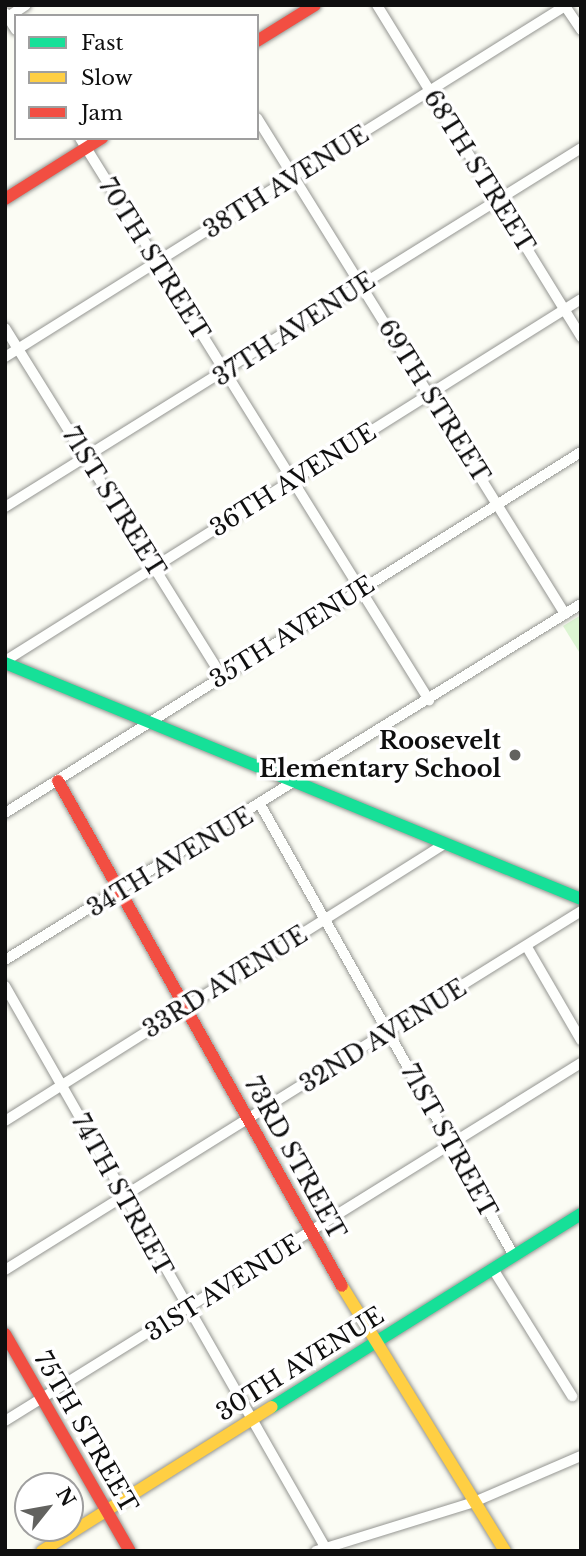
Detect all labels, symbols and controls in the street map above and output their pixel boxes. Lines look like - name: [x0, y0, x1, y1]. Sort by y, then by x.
- legend: [14, 14, 259, 140]
- text: Fast: [81, 30, 123, 56]
- text: Slow: [81, 65, 133, 91]
- street label: 68TH STREET: [418, 85, 540, 257]
- text: Jam: [81, 100, 123, 126]
- street label: 38TH AVENUE: [198, 119, 374, 245]
- street label: 70TH STREET: [93, 173, 215, 345]
- street label: 37TH AVENUE: [207, 266, 381, 392]
- street label: 69TH STREET: [372, 314, 496, 488]
- street label: 36TH AVENUE: [204, 417, 382, 543]
- street label: 71ST STREET: [56, 422, 172, 582]
- street label: 35TH AVENUE: [204, 570, 380, 694]
- place label: Roosevelt Elementary School: [259, 727, 501, 783]
- marker: Roosevelt Elementary School: [507, 747, 523, 763]
- street label: 34TH AVENUE: [81, 801, 259, 923]
- street label: 33RD AVENUE: [137, 920, 313, 1044]
- street label: 32ND AVENUE: [294, 973, 472, 1099]
- street label: 71ST STREET: [395, 1059, 503, 1223]
- street label: 73RD STREET: [238, 1072, 352, 1244]
- street label: 74TH STREET: [66, 1109, 178, 1281]
- street label: 31ST AVENUE: [139, 1228, 307, 1348]
- street label: 30TH AVENUE: [211, 1301, 389, 1427]
- street label: 75TH STREET: [28, 1346, 144, 1518]
- north arrow: [14, 1472, 84, 1542]
- text: N: [51, 1483, 80, 1511]

